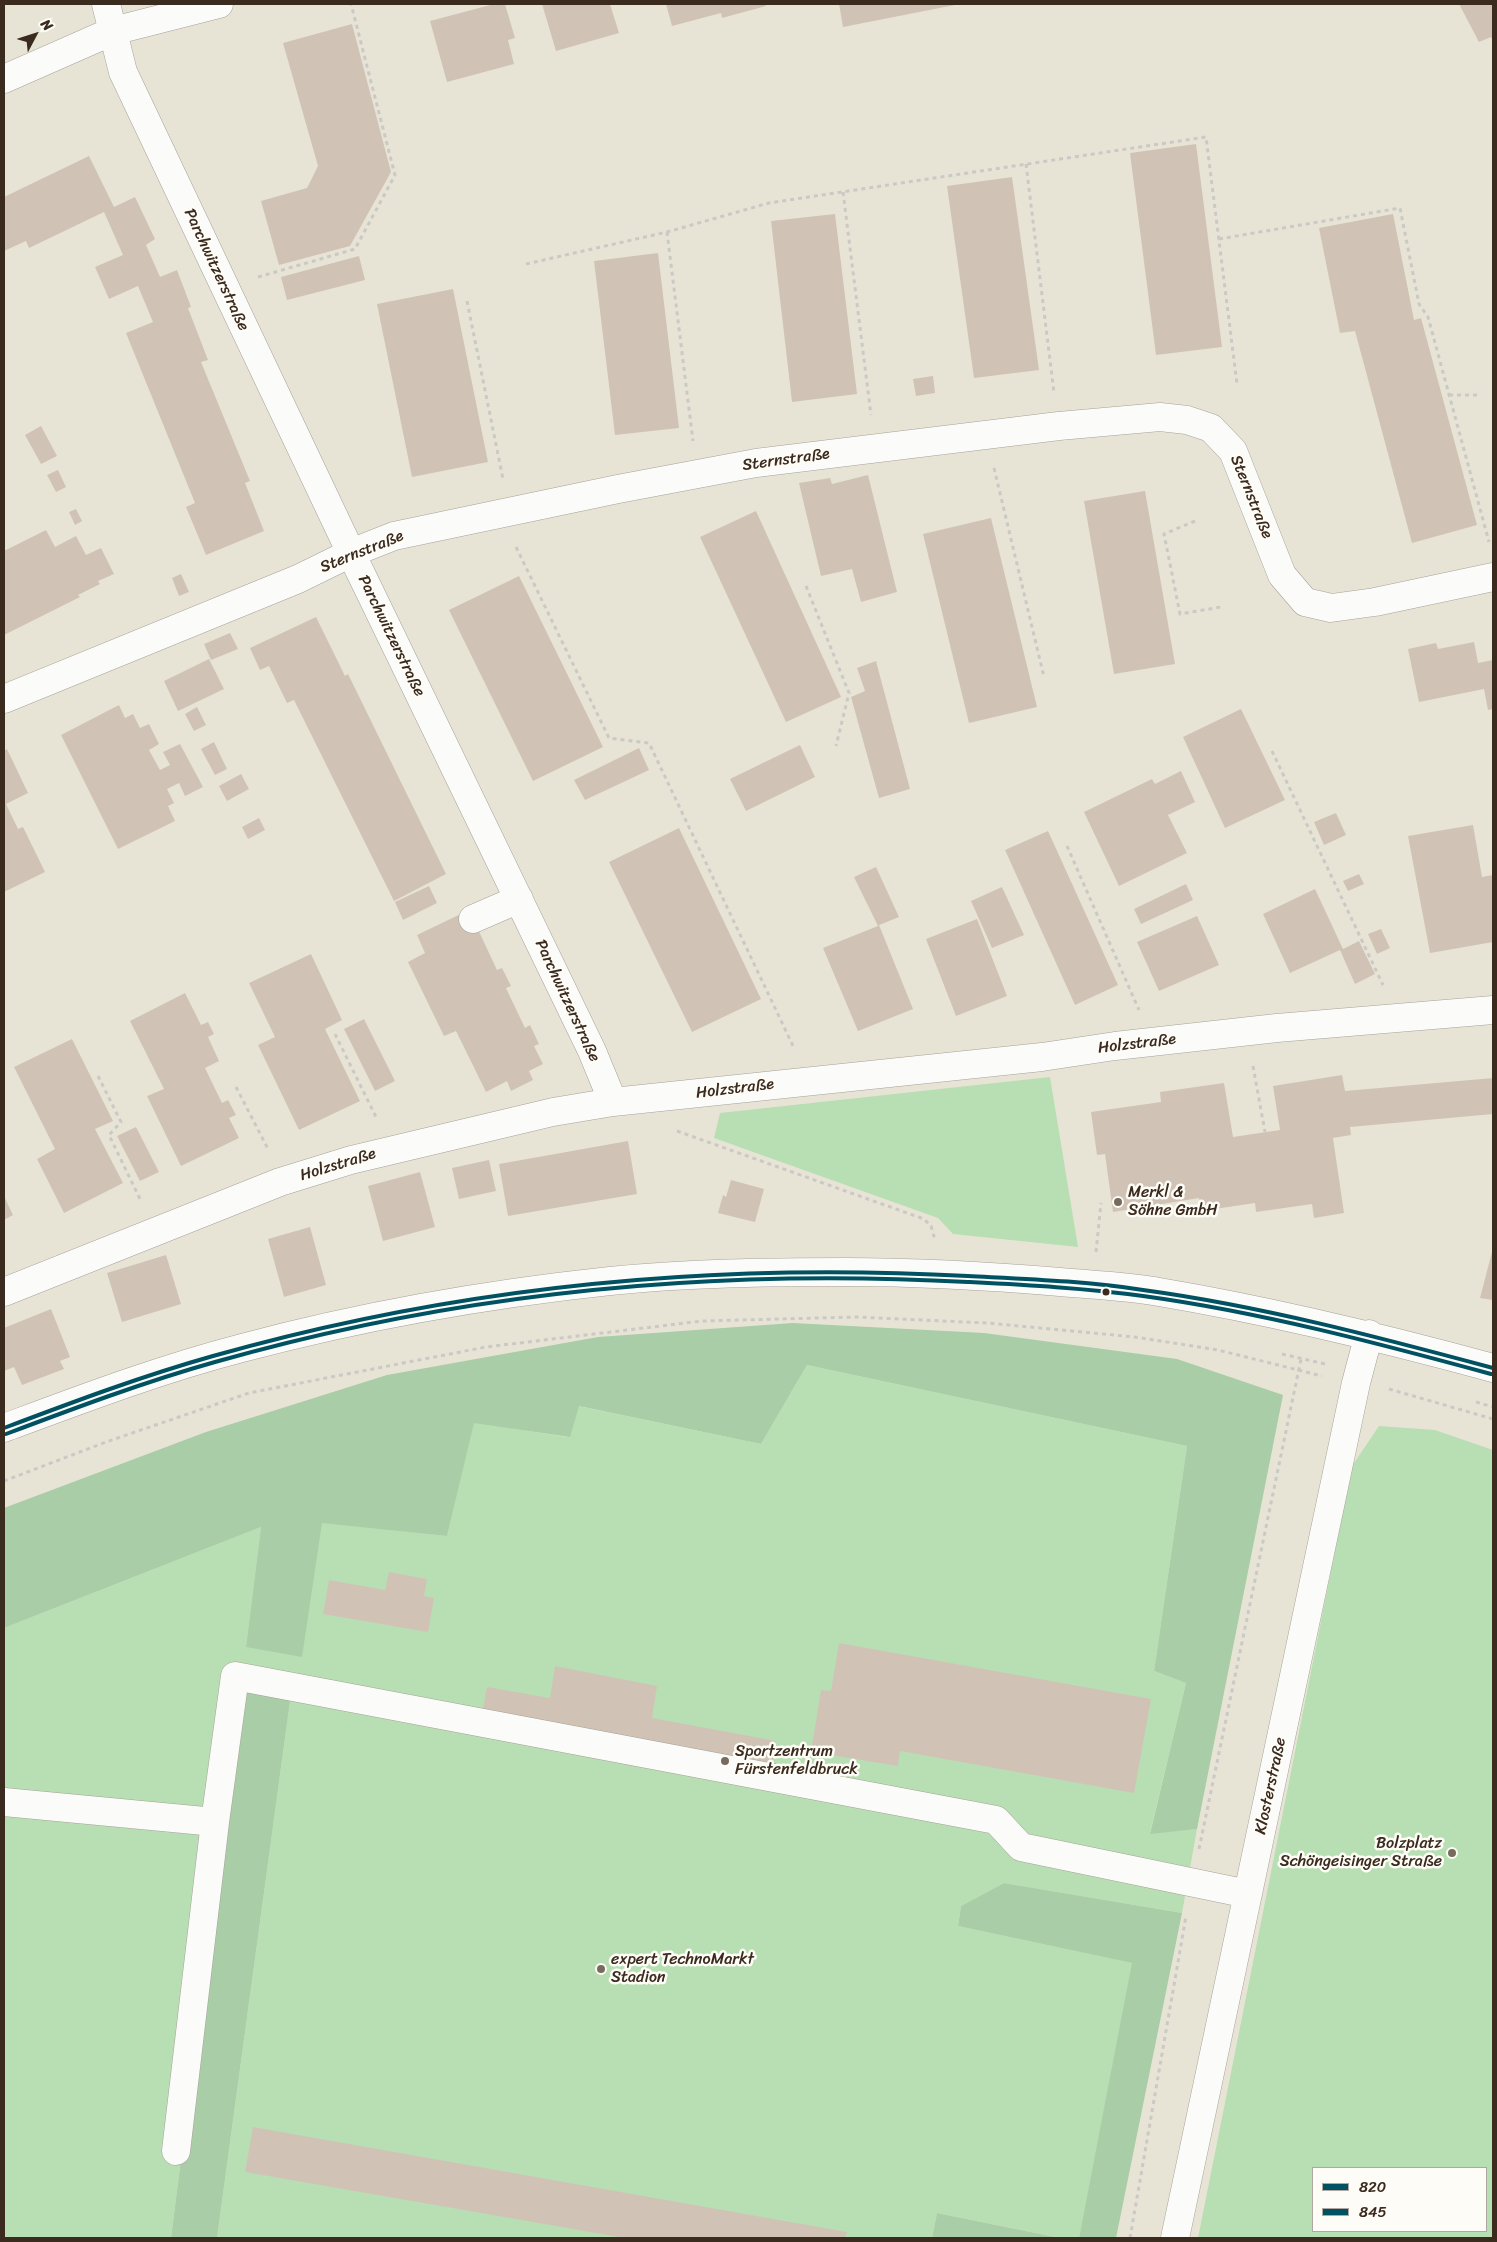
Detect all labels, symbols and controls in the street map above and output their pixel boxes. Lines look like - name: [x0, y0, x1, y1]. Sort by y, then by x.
- north arrow: [10, 10, 60, 60]
- text: N: [34, 13, 60, 37]
- street label: Parchwitzerstraße: [179, 206, 253, 334]
- street label: Sternstraße: [741, 444, 831, 476]
- street label: Sternstraße: [1226, 453, 1276, 541]
- street label: Sternstraße: [318, 527, 406, 577]
- street label: Parchwitzerstraße: [353, 572, 429, 700]
- street label: Parchwitzerstraße: [530, 937, 604, 1065]
- street label: Holzstraße: [1097, 1030, 1177, 1058]
- street label: Holzstraße: [695, 1075, 775, 1103]
- street label: Holzstraße: [298, 1144, 378, 1186]
- place label: Merkl & Söhne GmbH: [1128, 1183, 1218, 1221]
- marker: Merkl & Söhne GmbH: [1112, 1196, 1124, 1208]
- unlabelled marker: [1101, 1287, 1111, 1297]
- street label: Klosterstraße: [1251, 1736, 1291, 1836]
- place label: Sportzentrum Fürstenfeldbruck: [735, 1742, 858, 1780]
- marker: Sportzentrum Fürstenfeldbruck: [719, 1755, 731, 1767]
- place label: Bolzplatz Schöngeisinger Straße: [1280, 1834, 1442, 1872]
- marker: Bolzplatz Schöngeisinger Straße: [1446, 1847, 1458, 1859]
- place label: expert TechnoMarkt Stadion: [611, 1950, 754, 1988]
- marker: expert TechnoMarkt Stadion: [595, 1963, 607, 1975]
- legend: [1312, 2167, 1487, 2232]
- text: 820: [1359, 2174, 1386, 2200]
- text: 845: [1359, 2199, 1387, 2225]

